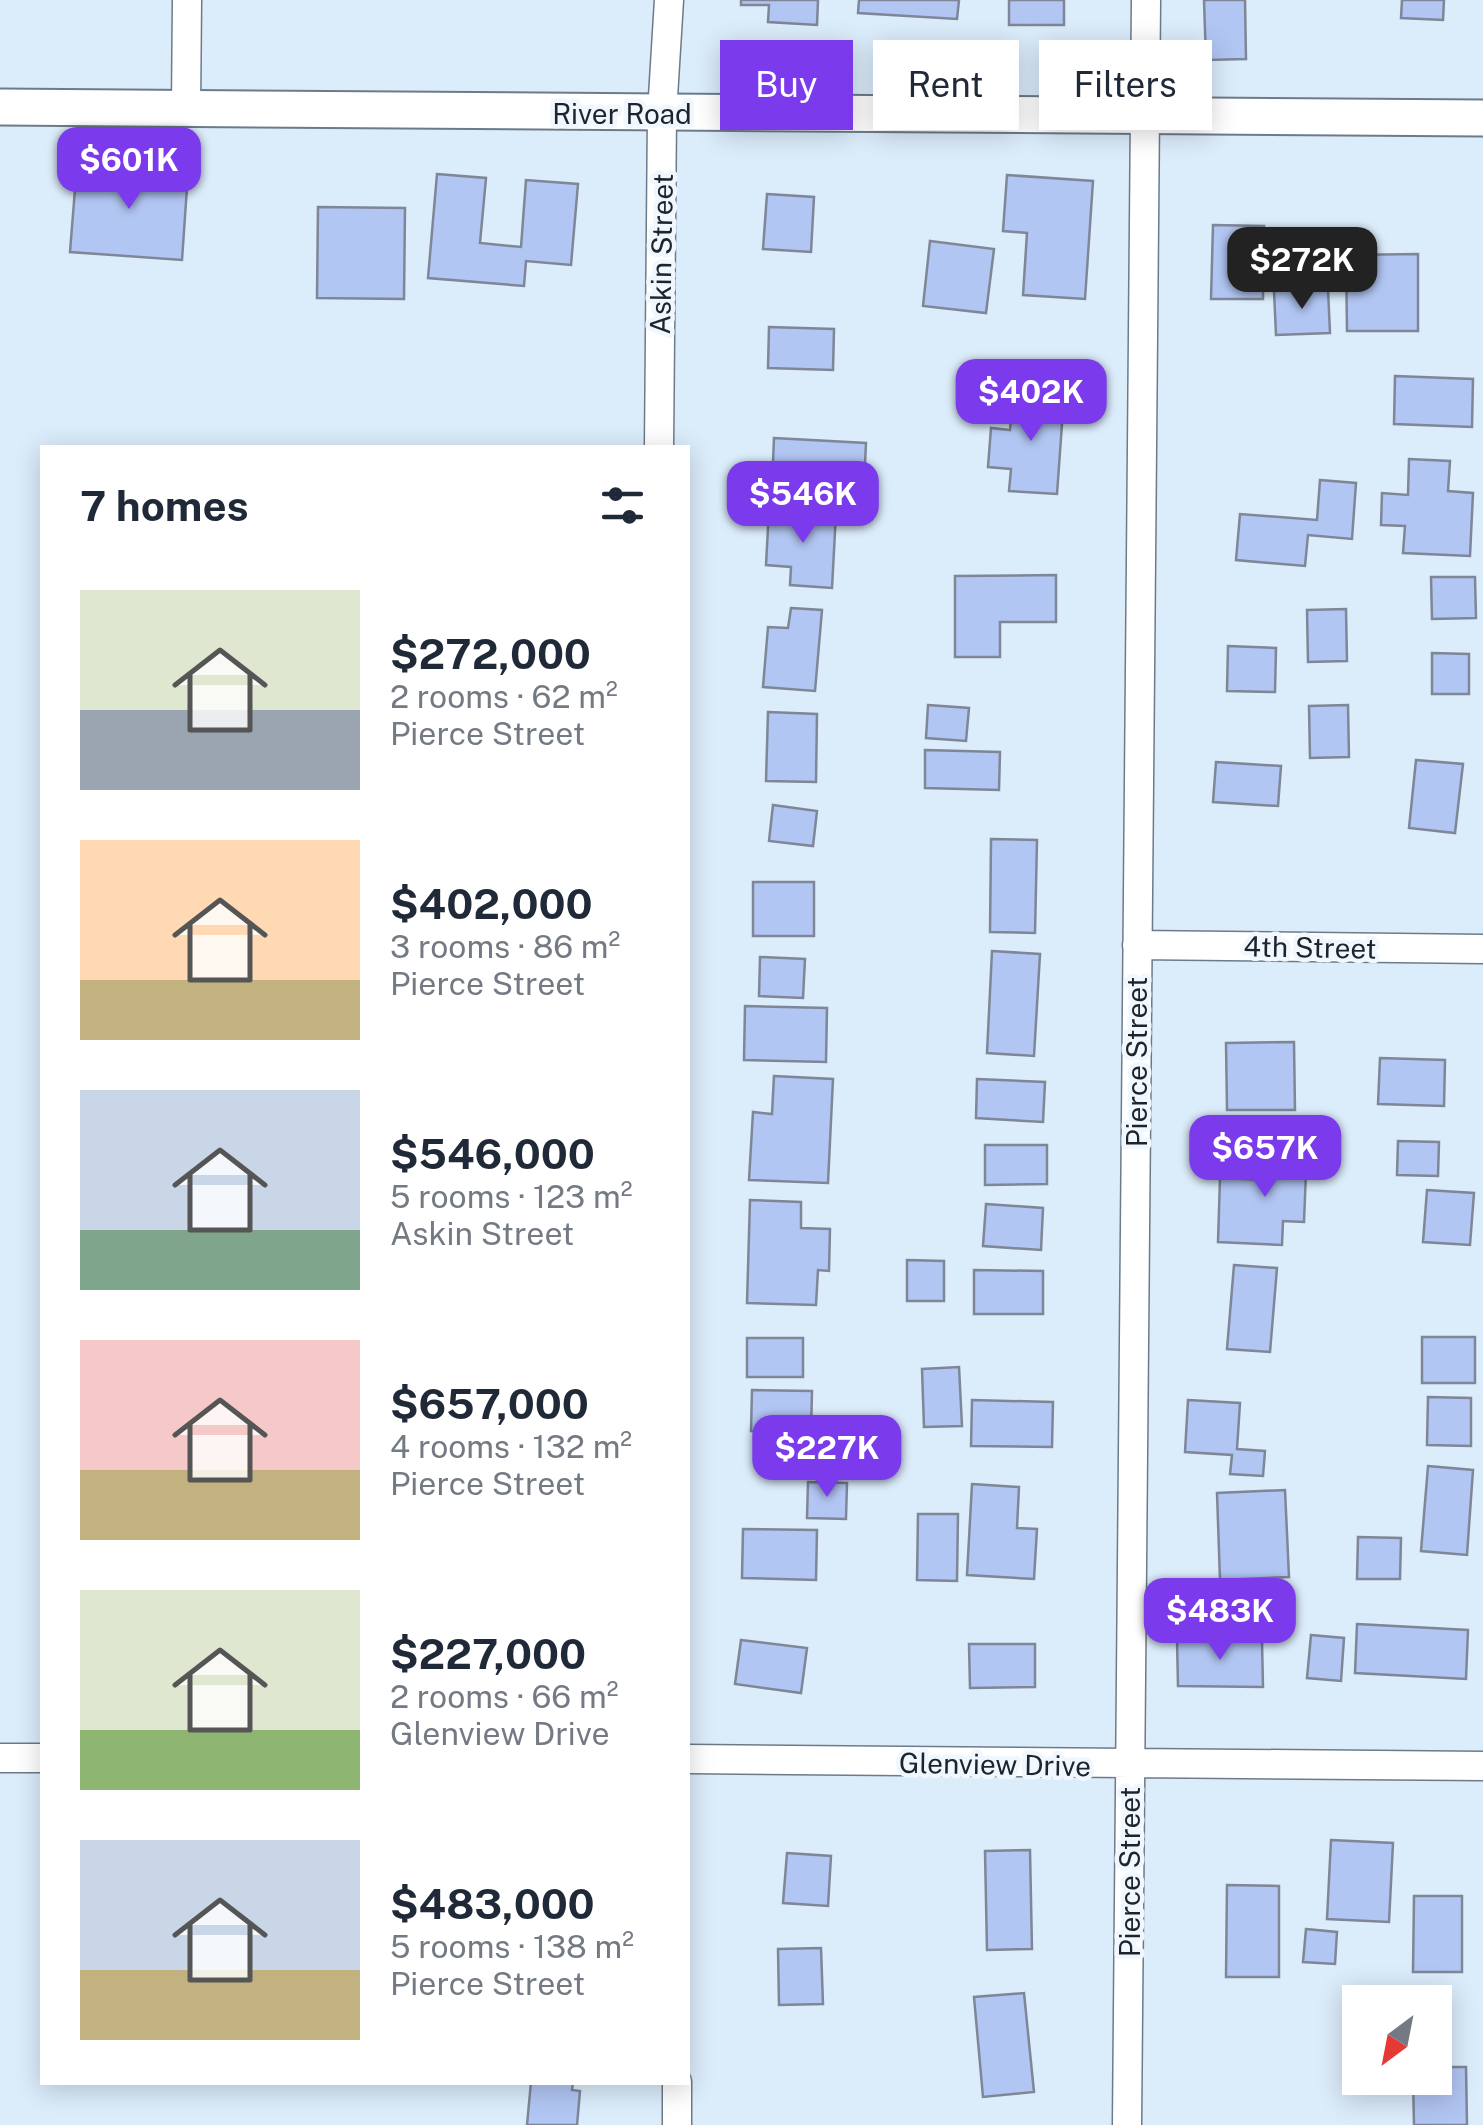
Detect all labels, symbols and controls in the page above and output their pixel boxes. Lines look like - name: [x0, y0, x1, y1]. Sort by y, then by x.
- chip: Buy: [720, 40, 853, 130]
- chip: Rent: [873, 40, 1019, 130]
- chip: Filters: [1039, 40, 1212, 130]
- street label: River Road: [552, 97, 692, 130]
- pin: $601K: [59, 127, 199, 212]
- text: $601K: [79, 141, 179, 178]
- street label: Askin Street: [643, 173, 679, 335]
- pin: $272K: [1232, 227, 1372, 312]
- text: $272K: [1249, 241, 1355, 278]
- pin: $402K: [961, 359, 1101, 444]
- text: $402K: [978, 373, 1084, 410]
- pin: $546K: [733, 461, 873, 546]
- text: $546K: [749, 475, 857, 512]
- icon: filters: [595, 478, 650, 533]
- text: 7 homes: [80, 481, 249, 530]
- text: $272,000: [390, 629, 591, 678]
- icon: home: [160, 630, 280, 750]
- text: 2 rooms · 62 m²: [390, 678, 618, 715]
- text: Pierce Street: [390, 715, 585, 752]
- text: $402,000: [390, 879, 592, 928]
- icon: home: [160, 880, 280, 1000]
- text: 3 rooms · 86 m²: [390, 928, 620, 965]
- street label: 4th Street: [1243, 929, 1377, 965]
- text: Pierce Street: [390, 965, 585, 1002]
- street label: Pierce Street: [1120, 977, 1153, 1147]
- pin: $657K: [1195, 1115, 1335, 1200]
- text: $546,000: [390, 1129, 595, 1178]
- text: $657K: [1211, 1129, 1319, 1166]
- icon: home: [160, 1130, 280, 1250]
- text: 5 rooms · 123 m²: [390, 1178, 632, 1215]
- text: Askin Street: [390, 1215, 574, 1252]
- text: $657,000: [390, 1379, 589, 1428]
- icon: home: [160, 1380, 280, 1500]
- pin: $227K: [757, 1415, 897, 1500]
- text: 4 rooms · 132 m²: [390, 1428, 632, 1465]
- text: $227K: [774, 1429, 880, 1466]
- text: Pierce Street: [390, 1465, 585, 1502]
- pin: $483K: [1150, 1578, 1290, 1663]
- text: $483K: [1166, 1592, 1274, 1629]
- text: $227,000: [390, 1629, 586, 1678]
- icon: home: [160, 1630, 280, 1750]
- text: 2 rooms · 66 m²: [390, 1678, 618, 1715]
- text: Glenview Drive: [390, 1715, 610, 1752]
- street label: Glenview Drive: [899, 1746, 1091, 1782]
- street label: Pierce Street: [1113, 1787, 1146, 1957]
- text: $483,000: [390, 1879, 595, 1928]
- icon: home: [160, 1880, 280, 2000]
- text: 5 rooms · 138 m²: [390, 1928, 634, 1965]
- text: Pierce Street: [390, 1965, 585, 2002]
- north arrow: [1342, 1985, 1452, 2095]
- map controls: [1342, 1985, 1452, 2095]

